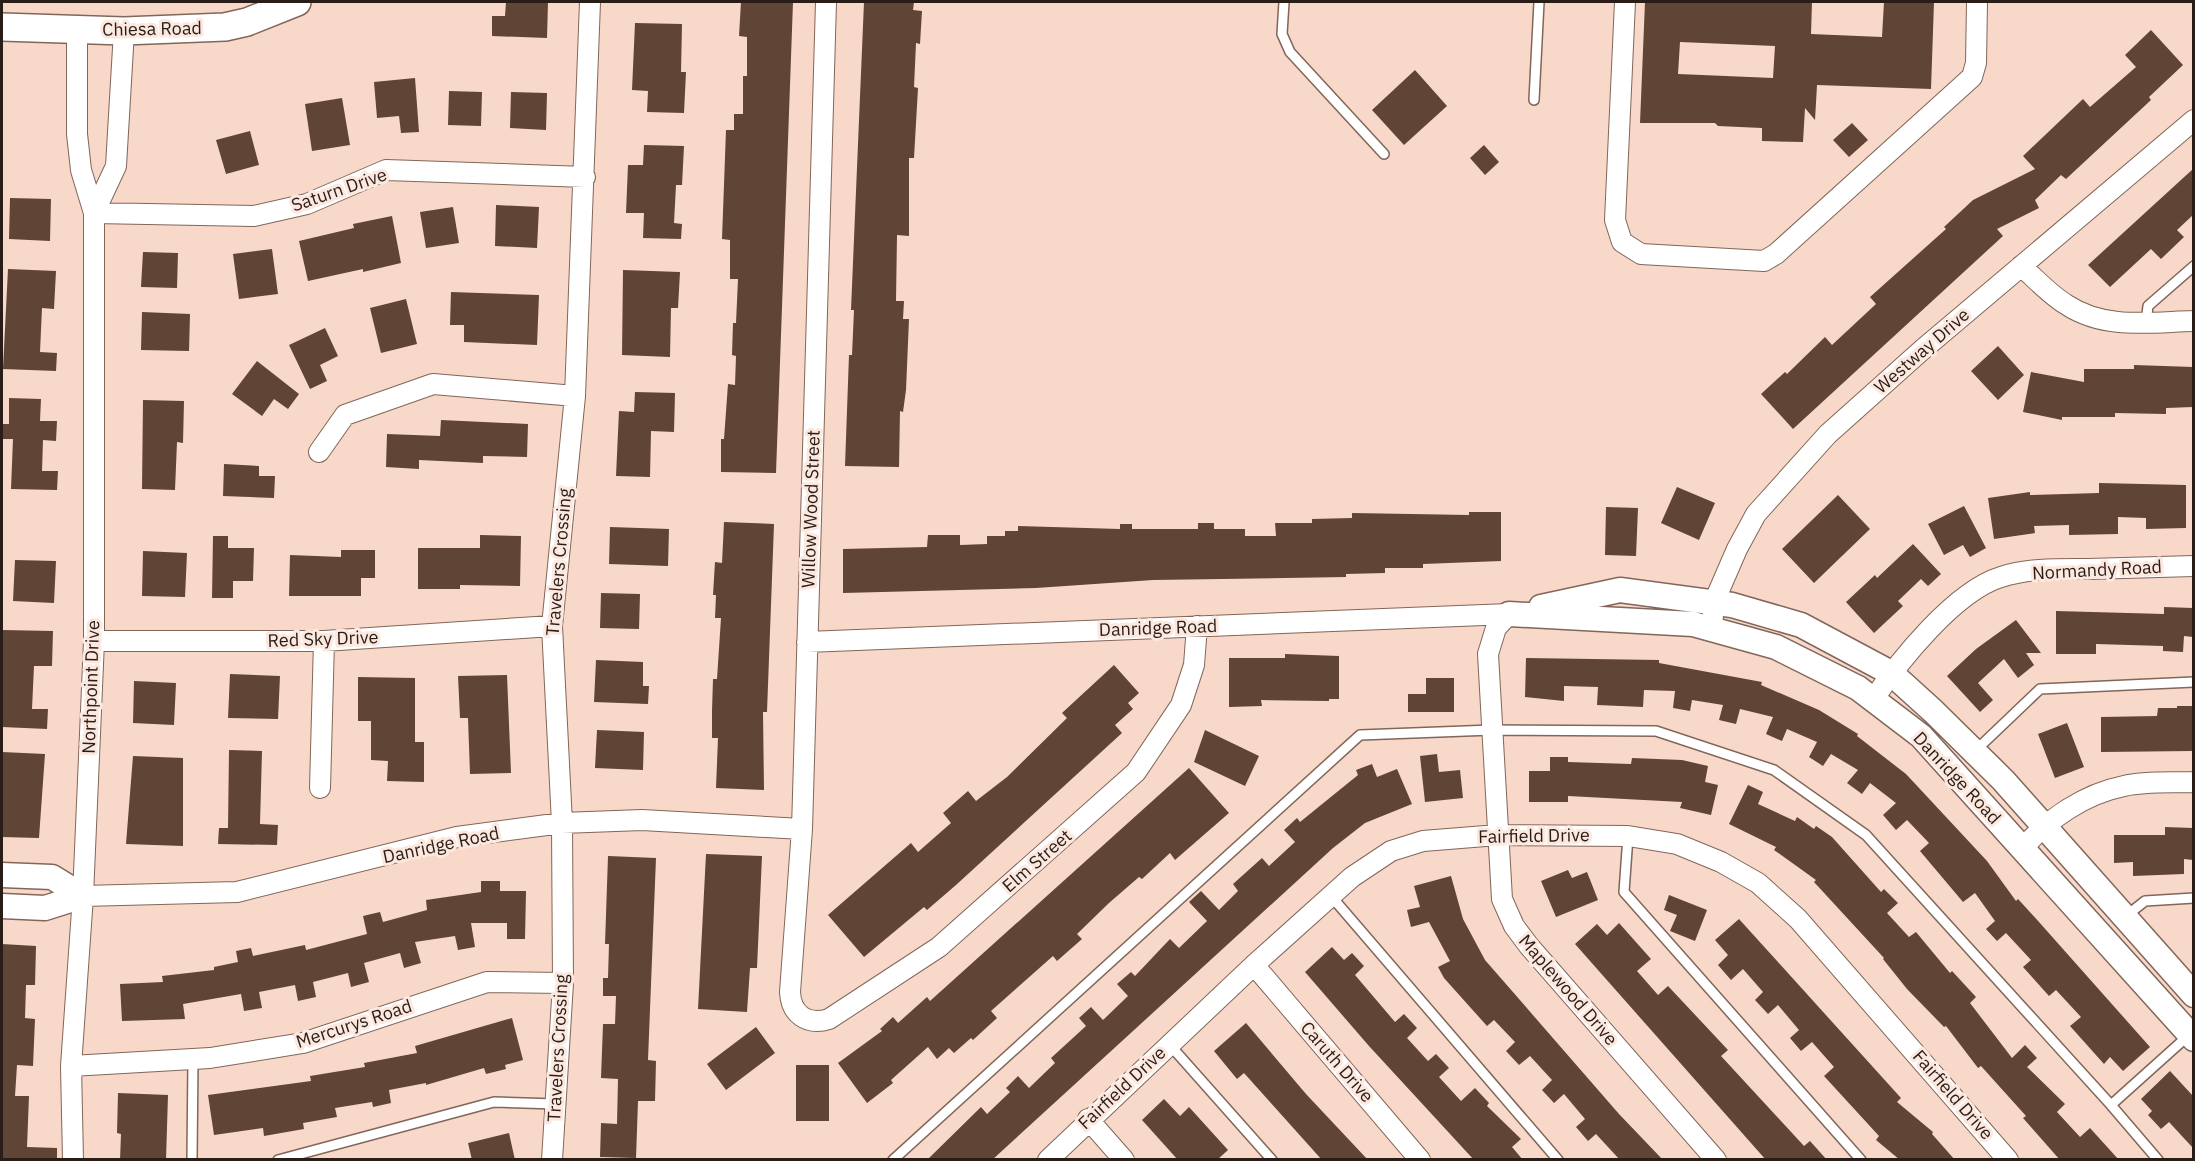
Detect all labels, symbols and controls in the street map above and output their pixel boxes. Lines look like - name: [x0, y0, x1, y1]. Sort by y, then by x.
- street label: Chiesa Road: [102, 16, 202, 41]
- street label: Saturn Drive: [288, 162, 390, 217]
- street label: Westway Drive: [1869, 303, 1974, 398]
- street label: Willow Wood Street: [796, 429, 825, 588]
- street label: Travelers Crossing: [541, 487, 576, 637]
- street label: Normandy Road: [2031, 555, 2162, 584]
- street label: Danridge Road: [1098, 614, 1218, 641]
- street label: Northpoint Drive: [77, 620, 104, 754]
- street label: Red Sky Drive: [267, 625, 379, 652]
- street label: Danridge Road: [1909, 727, 2006, 829]
- street label: Danridge Road: [381, 821, 501, 868]
- street label: Fairfield Drive: [1478, 823, 1590, 848]
- street label: Elm Street: [997, 824, 1076, 897]
- street label: Maplewood Drive: [1514, 929, 1623, 1050]
- street label: Travelers Crossing: [542, 973, 573, 1122]
- street label: Mercurys Road: [293, 994, 415, 1053]
- street label: Caruth Drive: [1296, 1016, 1379, 1107]
- street label: Fairfield Drive: [1073, 1041, 1170, 1134]
- street label: Fairfield Drive: [1908, 1045, 1999, 1144]

